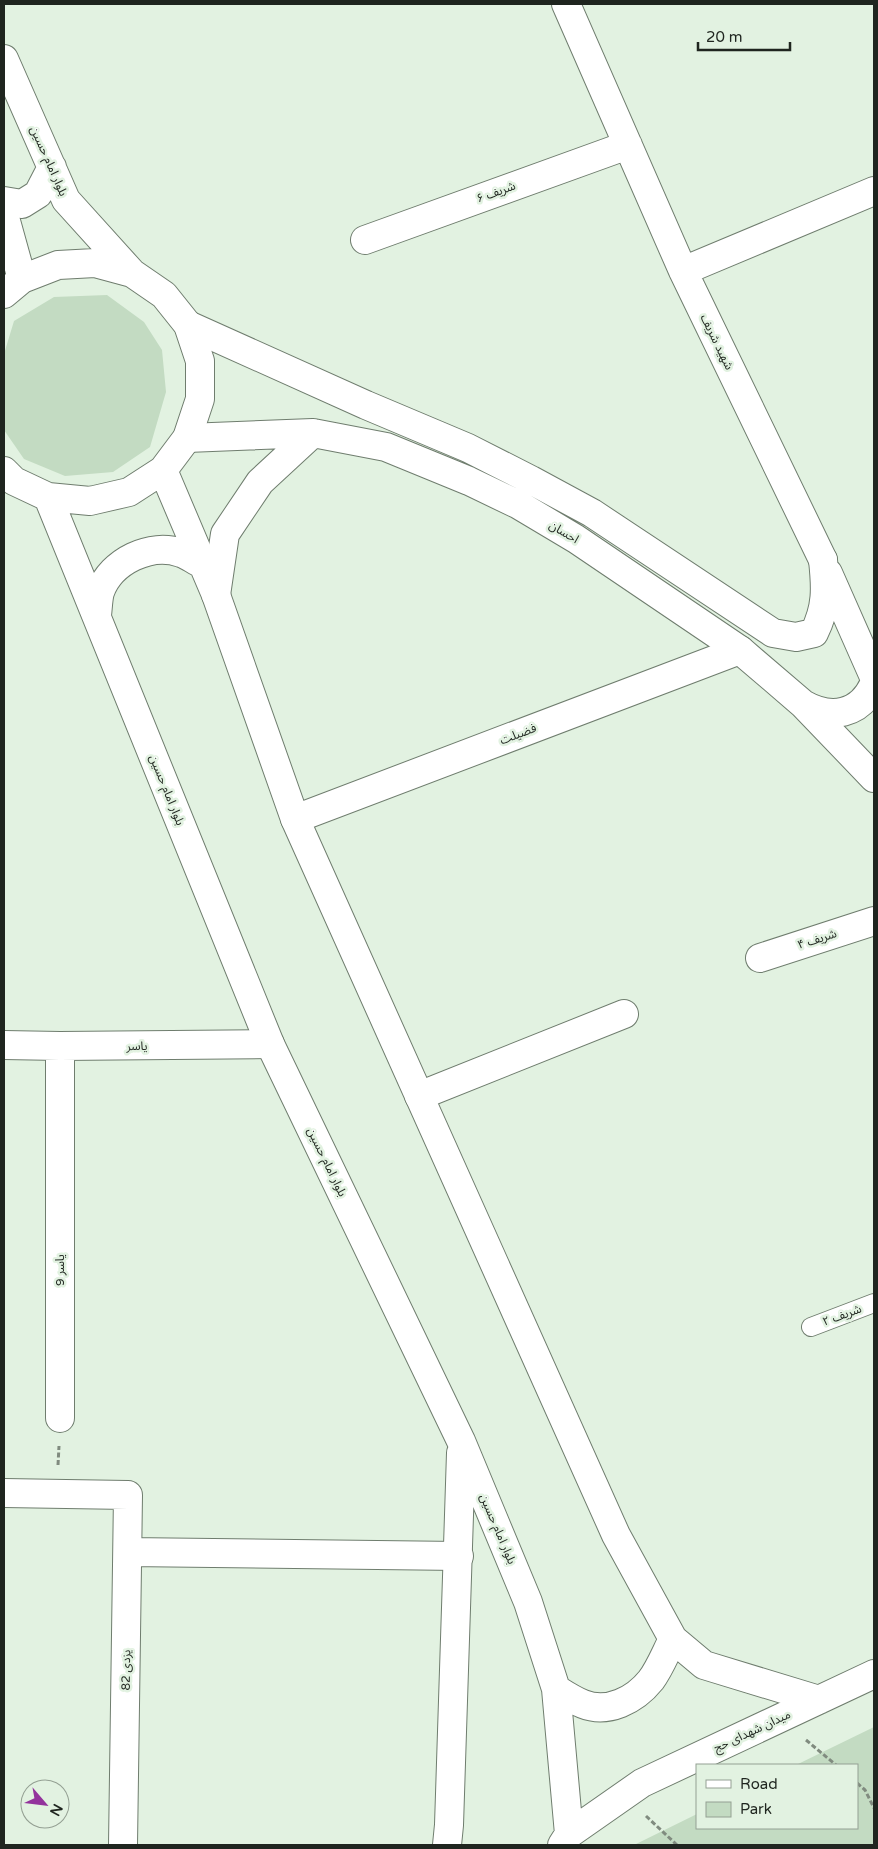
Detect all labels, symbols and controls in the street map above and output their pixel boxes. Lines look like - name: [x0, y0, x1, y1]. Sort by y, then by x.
- scale bar: [698, 20, 790, 52]
- text: 20 m: [706, 28, 743, 46]
- street label: بلوار امام حسین: [26, 124, 71, 199]
- street label: شریف ۶: [475, 178, 517, 206]
- street label: شهید شریف: [697, 312, 736, 372]
- street label: احسان: [547, 518, 581, 546]
- street label: فضیلت: [498, 721, 538, 747]
- street label: بلوار امام حسین: [145, 753, 188, 828]
- street label: شریف ۴: [796, 926, 838, 952]
- street label: یاسر: [125, 1039, 148, 1053]
- street label: بلوار امام حسین: [302, 1125, 350, 1200]
- street label: یاسر 9: [53, 1254, 67, 1286]
- street label: شریف ۲: [821, 1301, 863, 1329]
- street label: بلوار امام حسین: [475, 1492, 519, 1567]
- street label: یزدی 82: [119, 1649, 133, 1691]
- street label: میدان شهدای حج: [711, 1707, 794, 1757]
- legend: [696, 1764, 858, 1829]
- text: Road: [740, 1775, 778, 1793]
- north arrow: [20, 1779, 70, 1829]
- text: Park: [740, 1800, 772, 1818]
- text: N: [46, 1801, 66, 1819]

